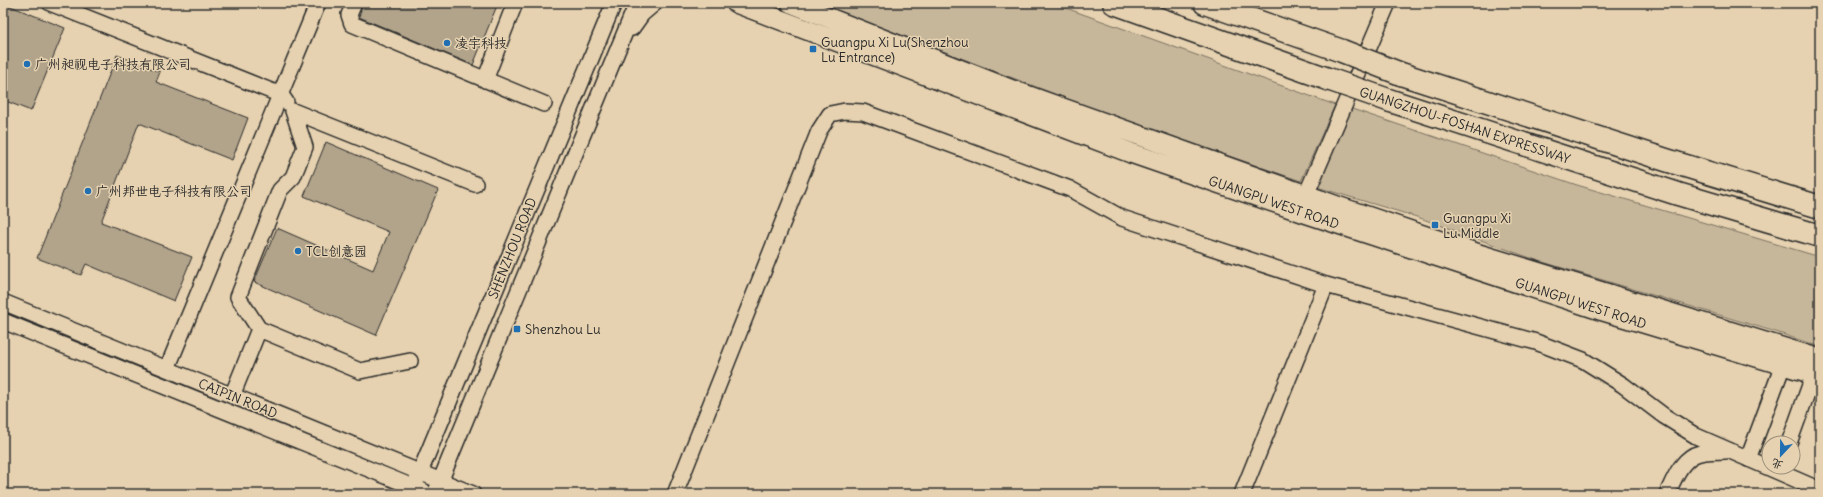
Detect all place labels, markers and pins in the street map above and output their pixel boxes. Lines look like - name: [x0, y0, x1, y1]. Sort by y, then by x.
- place label: Guangpu Xi Lu(Shenzhou Lu Entrance): [821, 34, 969, 66]
- place label: 凌宇科技: [455, 35, 507, 52]
- marker: 凌宇科技: [442, 38, 452, 48]
- marker: Guangpu Xi Lu(Shenzhou Lu Entrance): [808, 44, 818, 54]
- place label: 广州昶视电子科技有限公司: [35, 56, 191, 73]
- marker: 广州昶视电子科技有限公司: [22, 59, 32, 69]
- place label: 广州邦世电子科技有限公司: [96, 183, 252, 200]
- marker: 广州邦世电子科技有限公司: [83, 186, 93, 196]
- place label: Guangpu Xi Lu Middle: [1443, 210, 1511, 242]
- marker: Guangpu Xi Lu Middle: [1430, 220, 1440, 230]
- place label: TCL创意园: [306, 243, 367, 260]
- marker: TCL创意园: [293, 246, 303, 256]
- place label: Shenzhou Lu: [525, 321, 601, 338]
- marker: Shenzhou Lu: [512, 324, 522, 334]

